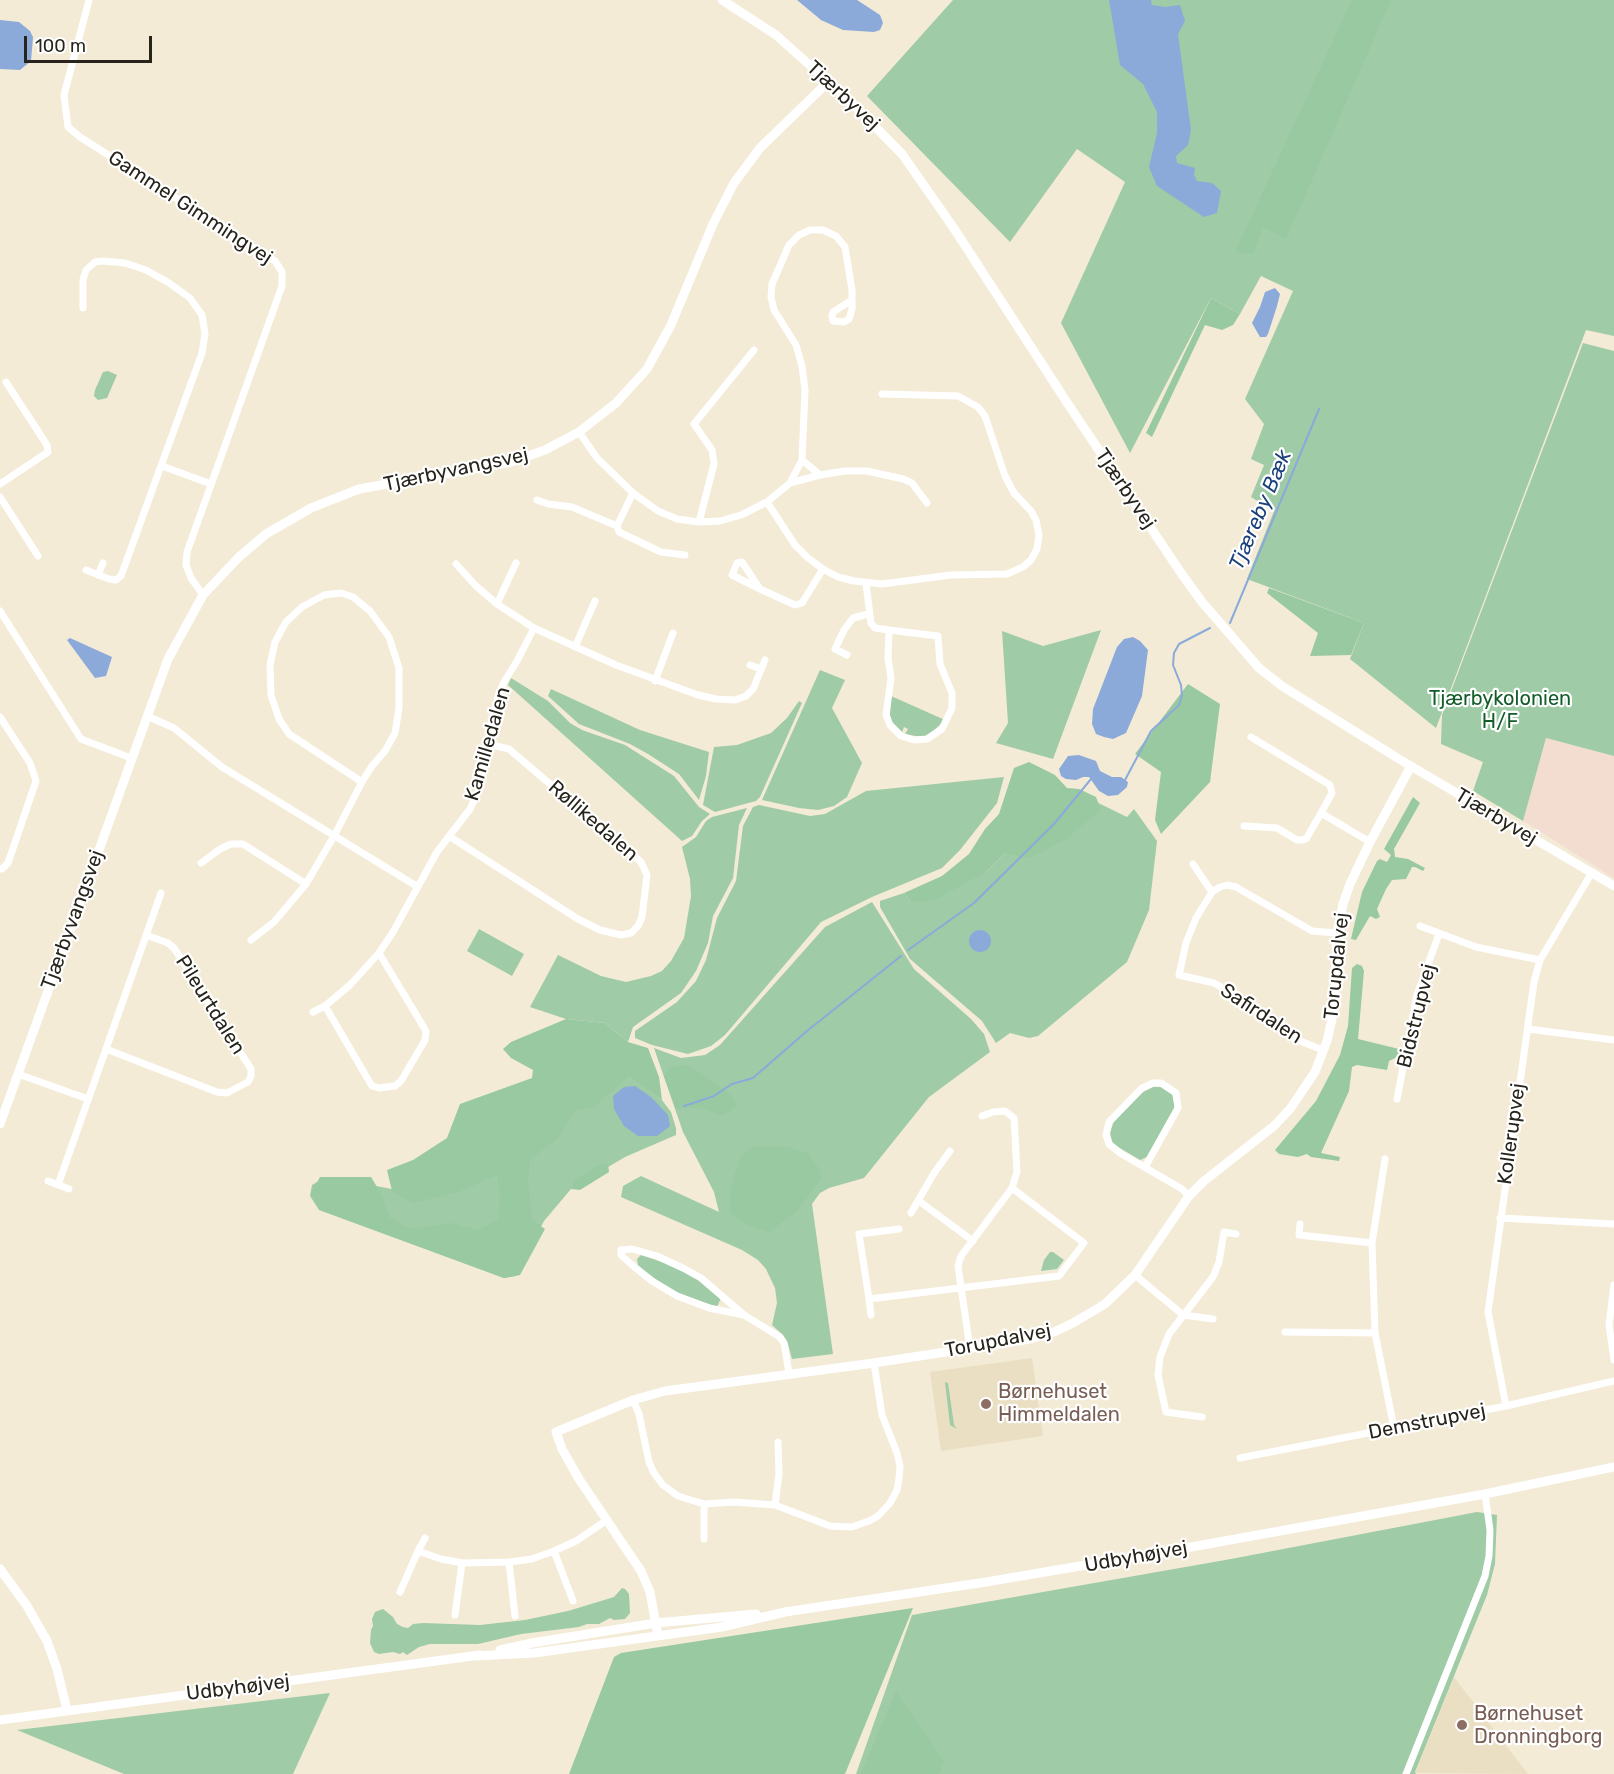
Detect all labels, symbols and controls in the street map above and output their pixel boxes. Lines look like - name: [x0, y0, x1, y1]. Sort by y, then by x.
- scale bar: [27, 24, 154, 62]
- text: 100 m: [35, 35, 86, 57]
- street label: Tjærbyvej: [801, 56, 885, 136]
- street label: Gammel Gimmingvej: [103, 146, 277, 270]
- street label: Tjærbyvangsvej: [382, 443, 530, 497]
- street label: Tjærbyvej: [1089, 444, 1161, 534]
- water label: Tjæreby Bæk: [1224, 446, 1298, 574]
- street label: Kamilledalen: [460, 684, 516, 804]
- park label: Tjærbykolonien H/F: [1429, 687, 1571, 734]
- street label: Røllikedalen: [543, 775, 643, 867]
- street label: Tjærbyvej: [1451, 783, 1541, 851]
- street label: Tjærbyvangsvej: [37, 847, 109, 993]
- street label: Torupdalvej: [1319, 911, 1355, 1021]
- street label: Pileurtdalen: [170, 951, 250, 1059]
- street label: Bidstrupvej: [1392, 962, 1442, 1070]
- street label: Safirdalen: [1216, 979, 1306, 1049]
- street label: Kollerupvej: [1493, 1082, 1531, 1186]
- street label: Torupdalvej: [943, 1319, 1053, 1363]
- place label: Børnehuset Himmeldalen: [998, 1380, 1120, 1427]
- marker: Børnehuset Himmeldalen: [979, 1397, 993, 1411]
- street label: Demstrupvej: [1366, 1399, 1488, 1445]
- street label: Udbyhøjvej: [1083, 1536, 1189, 1578]
- street label: Udbyhøjvej: [185, 1670, 291, 1706]
- place label: Børnehuset Dronningborg: [1474, 1702, 1603, 1749]
- marker: Børnehuset Dronningborg: [1455, 1718, 1469, 1732]

